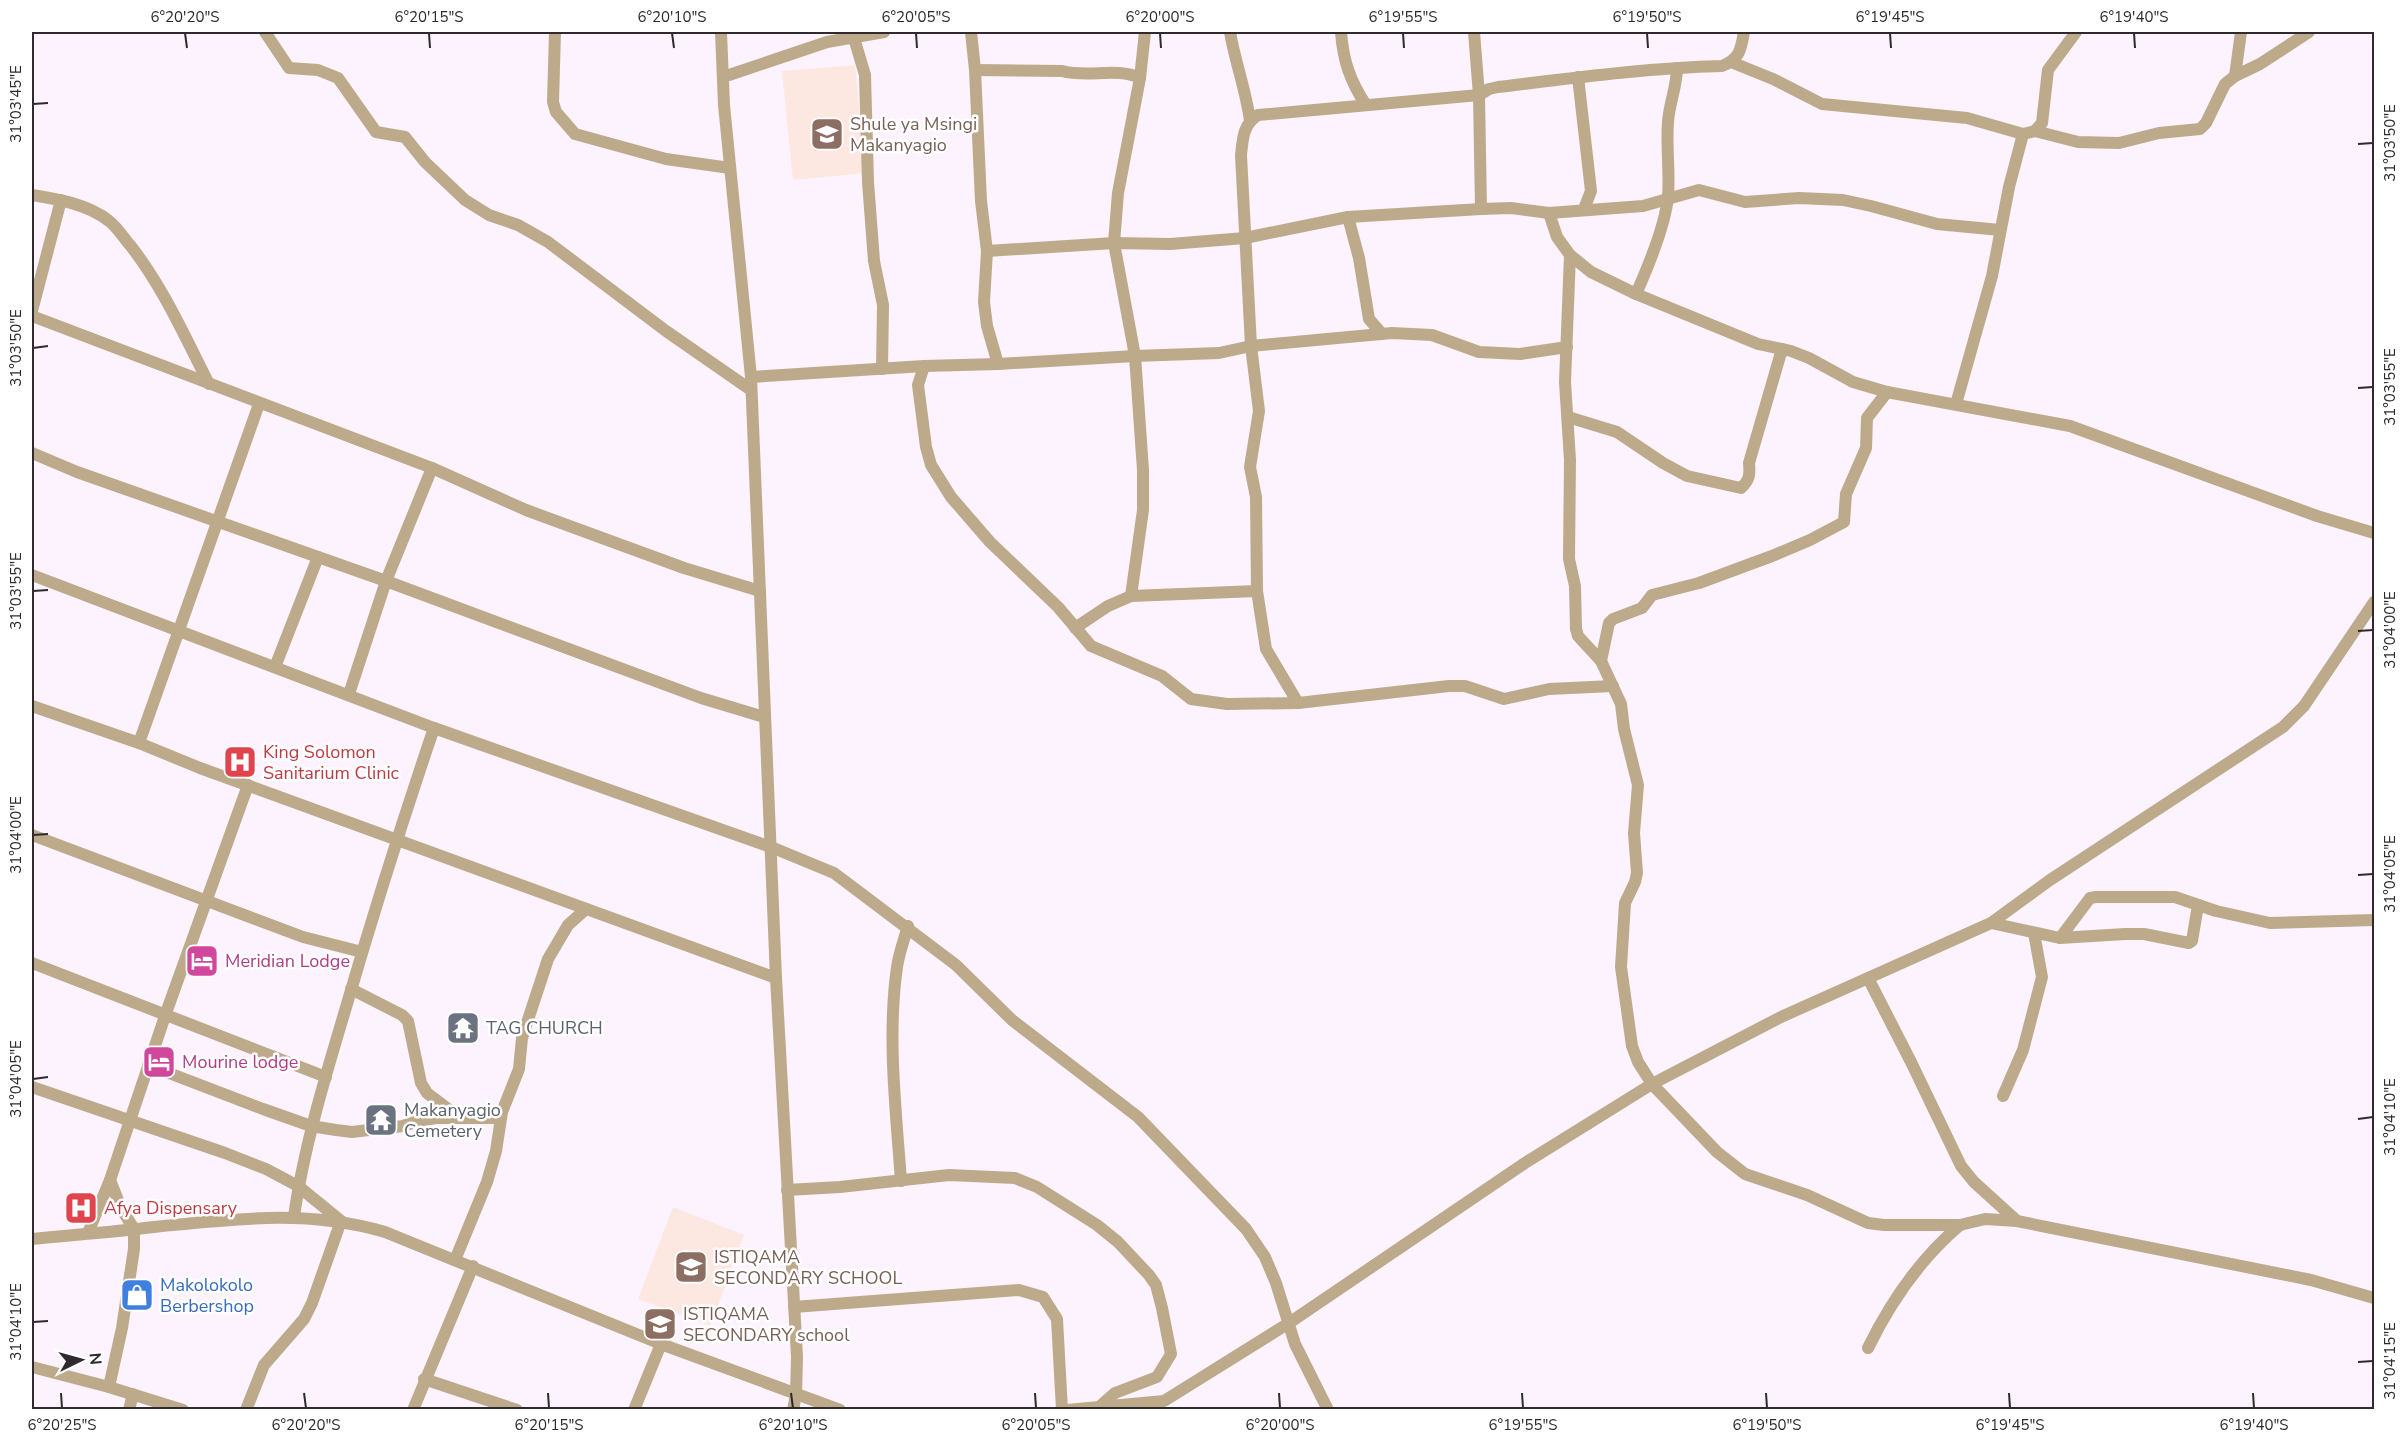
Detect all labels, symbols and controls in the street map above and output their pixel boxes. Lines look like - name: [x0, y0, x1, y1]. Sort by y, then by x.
- text: 6°20'20"S: [151, 7, 219, 27]
- text: 6°20'15"S: [395, 7, 463, 27]
- text: 6°20'10"S: [638, 7, 706, 27]
- text: 6°20'05"S: [882, 7, 950, 27]
- text: 6°20'00"S: [1126, 7, 1194, 27]
- text: 6°19'55"S: [1369, 7, 1437, 27]
- text: 6°19'50"S: [1613, 7, 1681, 27]
- text: 6°19'45"S: [1856, 7, 1924, 27]
- text: 6°19'40"S: [2100, 7, 2168, 27]
- text: 31°03'45"E: [6, 65, 26, 143]
- text: 31°03'50"E: [2380, 104, 2400, 182]
- place label: Shule ya Msingi Makanyagio: [850, 112, 977, 157]
- school or university icon: Shule ya Msingi Makanyagio: [809, 116, 845, 152]
- text: 31°03'50"E: [6, 309, 26, 387]
- text: 31°03'55"E: [2380, 348, 2400, 426]
- text: 31°03'55"E: [6, 552, 26, 630]
- text: 31°04'00"E: [2380, 591, 2400, 669]
- place label: King Solomon Sanitarium Clinic: [263, 740, 399, 785]
- hospital icon: King Solomon Sanitarium Clinic: [222, 744, 258, 780]
- text: 31°04'00"E: [6, 796, 26, 874]
- text: 31°04'05"E: [2380, 835, 2400, 913]
- hotel icon: Meridian Lodge: [184, 943, 220, 979]
- place label: Meridian Lodge: [225, 949, 350, 973]
- temple icon: TAG CHURCH: [445, 1010, 481, 1046]
- place label: TAG CHURCH: [486, 1016, 603, 1040]
- text: 31°04'05"E: [6, 1040, 26, 1118]
- hotel icon: Mourine lodge: [141, 1044, 177, 1080]
- place label: Mourine lodge: [182, 1050, 298, 1074]
- text: 31°04'10"E: [2380, 1078, 2400, 1156]
- place label: Makanyagio Cemetery: [404, 1098, 501, 1143]
- temple icon: Makanyagio Cemetery: [363, 1102, 399, 1138]
- hospital icon: Afya Dispensary: [63, 1190, 99, 1226]
- place label: Afya Dispensary: [104, 1196, 238, 1220]
- place label: ISTIQAMA SECONDARY SCHOOL: [714, 1245, 902, 1290]
- school or university icon: ISTIQAMA SECONDARY SCHOOL: [673, 1249, 709, 1285]
- place label: Makolokolo Berbershop: [160, 1273, 254, 1318]
- shop icon: Makolokolo Berbershop: [119, 1277, 155, 1313]
- text: 31°04'10"E: [6, 1283, 26, 1361]
- place label: ISTIQAMA SECONDARY school: [683, 1302, 850, 1347]
- school or university icon: ISTIQAMA SECONDARY school: [642, 1306, 678, 1342]
- text: 31°04'15"E: [2380, 1322, 2400, 1400]
- north arrow: [51, 1330, 111, 1390]
- text: N: [83, 1352, 106, 1366]
- text: 6°20'25"S: [28, 1415, 96, 1435]
- text: 6°20'20"S: [272, 1415, 340, 1435]
- text: 6°20'15"S: [515, 1415, 583, 1435]
- text: 6°20'10"S: [759, 1415, 827, 1435]
- text: 6°20'05"S: [1002, 1415, 1070, 1435]
- text: 6°20'00"S: [1246, 1415, 1314, 1435]
- text: 6°19'55"S: [1489, 1415, 1557, 1435]
- text: 6°19'50"S: [1733, 1415, 1801, 1435]
- text: 6°19'45"S: [1976, 1415, 2044, 1435]
- text: 6°19'40"S: [2220, 1415, 2288, 1435]

